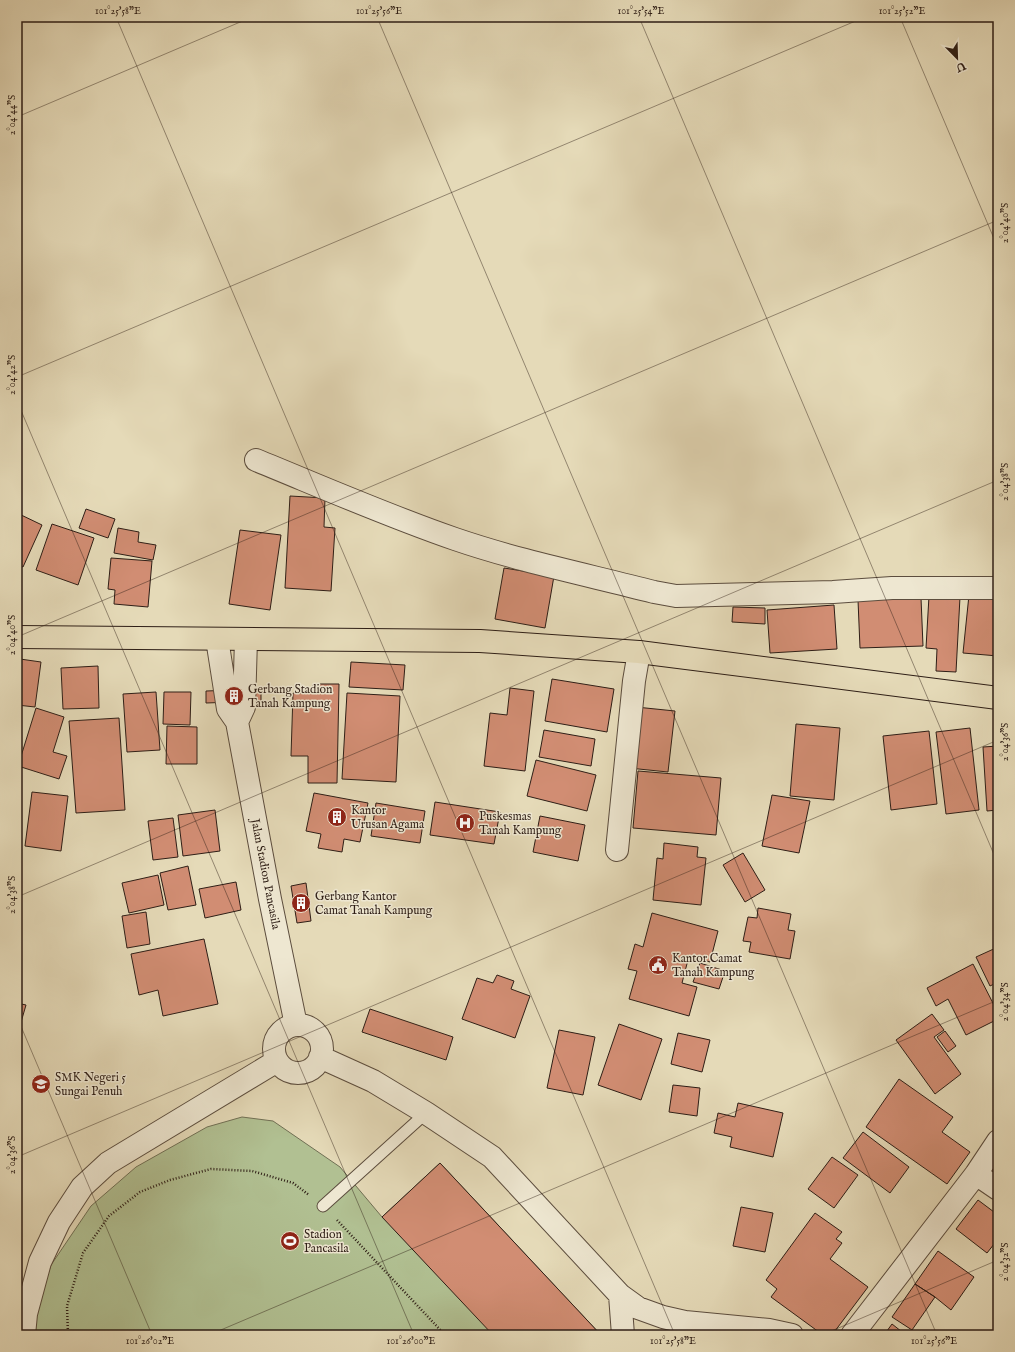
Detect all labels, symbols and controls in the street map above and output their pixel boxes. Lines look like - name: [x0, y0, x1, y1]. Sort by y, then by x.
- text: 101°25'58"E: [95, 5, 141, 18]
- text: 101°25'56"E: [356, 5, 402, 18]
- text: 101°25'54"E: [618, 5, 664, 18]
- text: 101°25'52"E: [879, 5, 925, 18]
- north arrow: [937, 38, 977, 78]
- text: U: [953, 58, 968, 75]
- text: 2°04'44"S: [6, 95, 19, 135]
- text: 2°04'40"S: [999, 203, 1012, 243]
- text: 2°04'42"S: [6, 355, 19, 395]
- text: 2°04'38"S: [999, 463, 1012, 501]
- text: 2°04'40"S: [6, 615, 19, 655]
- place label: Gerbang Stadion Tanah Kampung: [248, 682, 333, 712]
- building icon: Gerbang Stadion Tanah Kampung: [223, 685, 245, 707]
- text: 2°04'36"S: [999, 723, 1012, 761]
- place label: Kantor Urusan Agama: [351, 803, 425, 832]
- building icon: Kantor Urusan Agama: [326, 806, 348, 828]
- place label: Puskesmas Tanah Kampung: [479, 809, 562, 839]
- hospital icon: Puskesmas Tanah Kampung: [454, 812, 476, 834]
- street label: Jalan Stadion Pancasila: [246, 816, 284, 932]
- text: 2°04'38"S: [6, 876, 19, 914]
- place label: Gerbang Kantor Camat Tanah Kampung: [315, 889, 433, 919]
- building icon: Gerbang Kantor Camat Tanah Kampung: [290, 892, 312, 914]
- place label: Kantor Camat Tanah Kampung: [672, 951, 755, 981]
- public building icon: Kantor Camat Tanah Kampung: [647, 954, 669, 976]
- text: 2°04'34"S: [999, 982, 1012, 1022]
- place label: SMK Negeri 5 Sungai Penuh: [55, 1070, 127, 1099]
- school or university icon: SMK Negeri 5 Sungai Penuh: [30, 1073, 52, 1095]
- text: 2°04'36"S: [6, 1136, 19, 1174]
- place label: Stadion Pancasila: [304, 1227, 349, 1256]
- sports icon: Stadion Pancasila: [279, 1230, 301, 1252]
- text: 2°04'32"S: [999, 1243, 1012, 1281]
- text: 101°26'02"E: [126, 1335, 174, 1348]
- text: 101°26'00"E: [387, 1335, 435, 1348]
- text: 101°25'58"E: [650, 1335, 696, 1348]
- text: 101°25'56"E: [911, 1335, 957, 1348]

